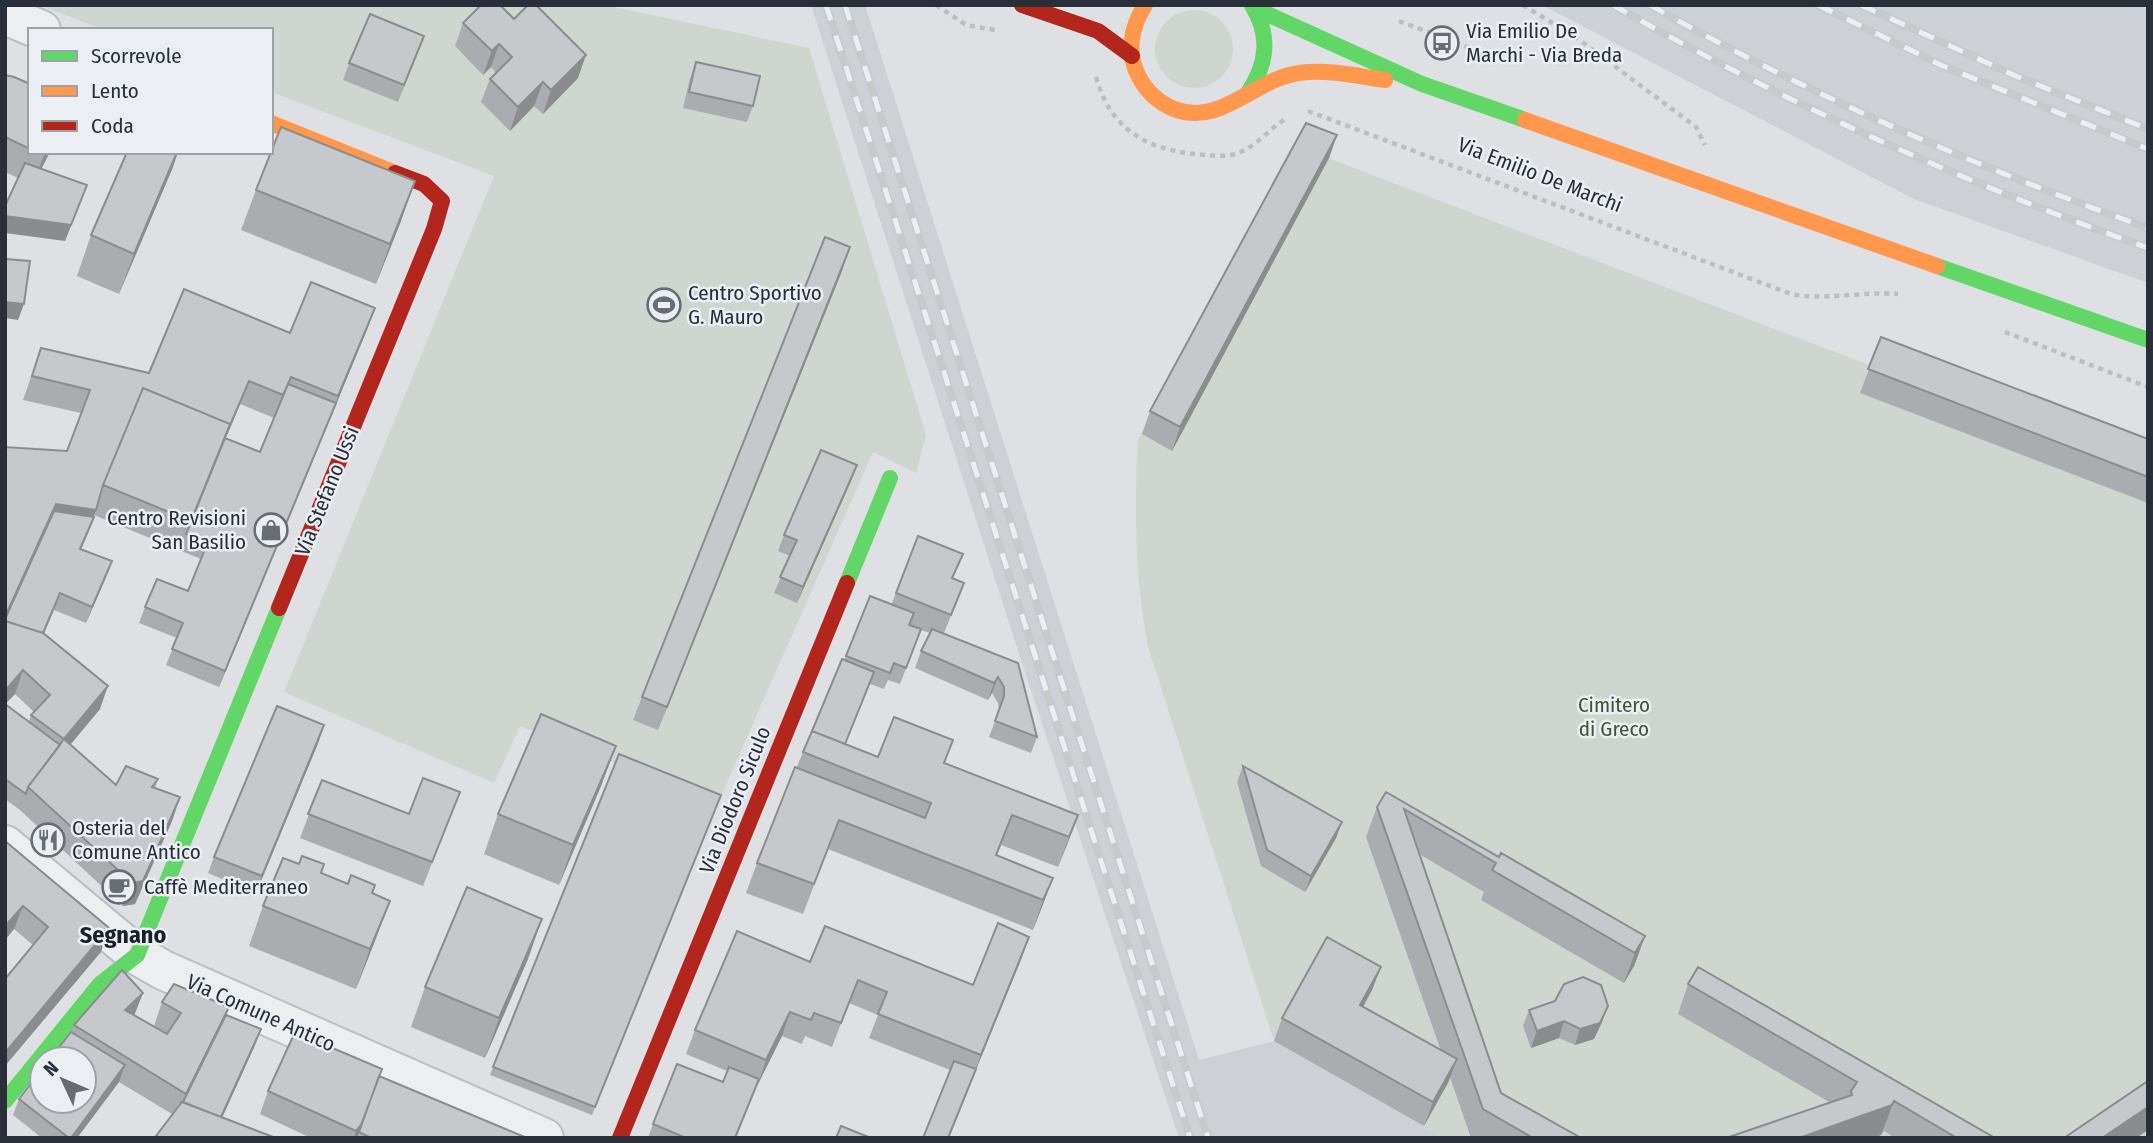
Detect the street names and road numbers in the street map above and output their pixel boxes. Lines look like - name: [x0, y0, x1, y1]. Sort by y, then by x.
- street label: Via Emilio De Marchi: [1454, 132, 1626, 218]
- street label: Via Stefano Ussi: [289, 423, 365, 559]
- street label: Via Diodoro Siculo: [694, 722, 776, 878]
- street label: Via Comune Antico: [183, 969, 339, 1057]

